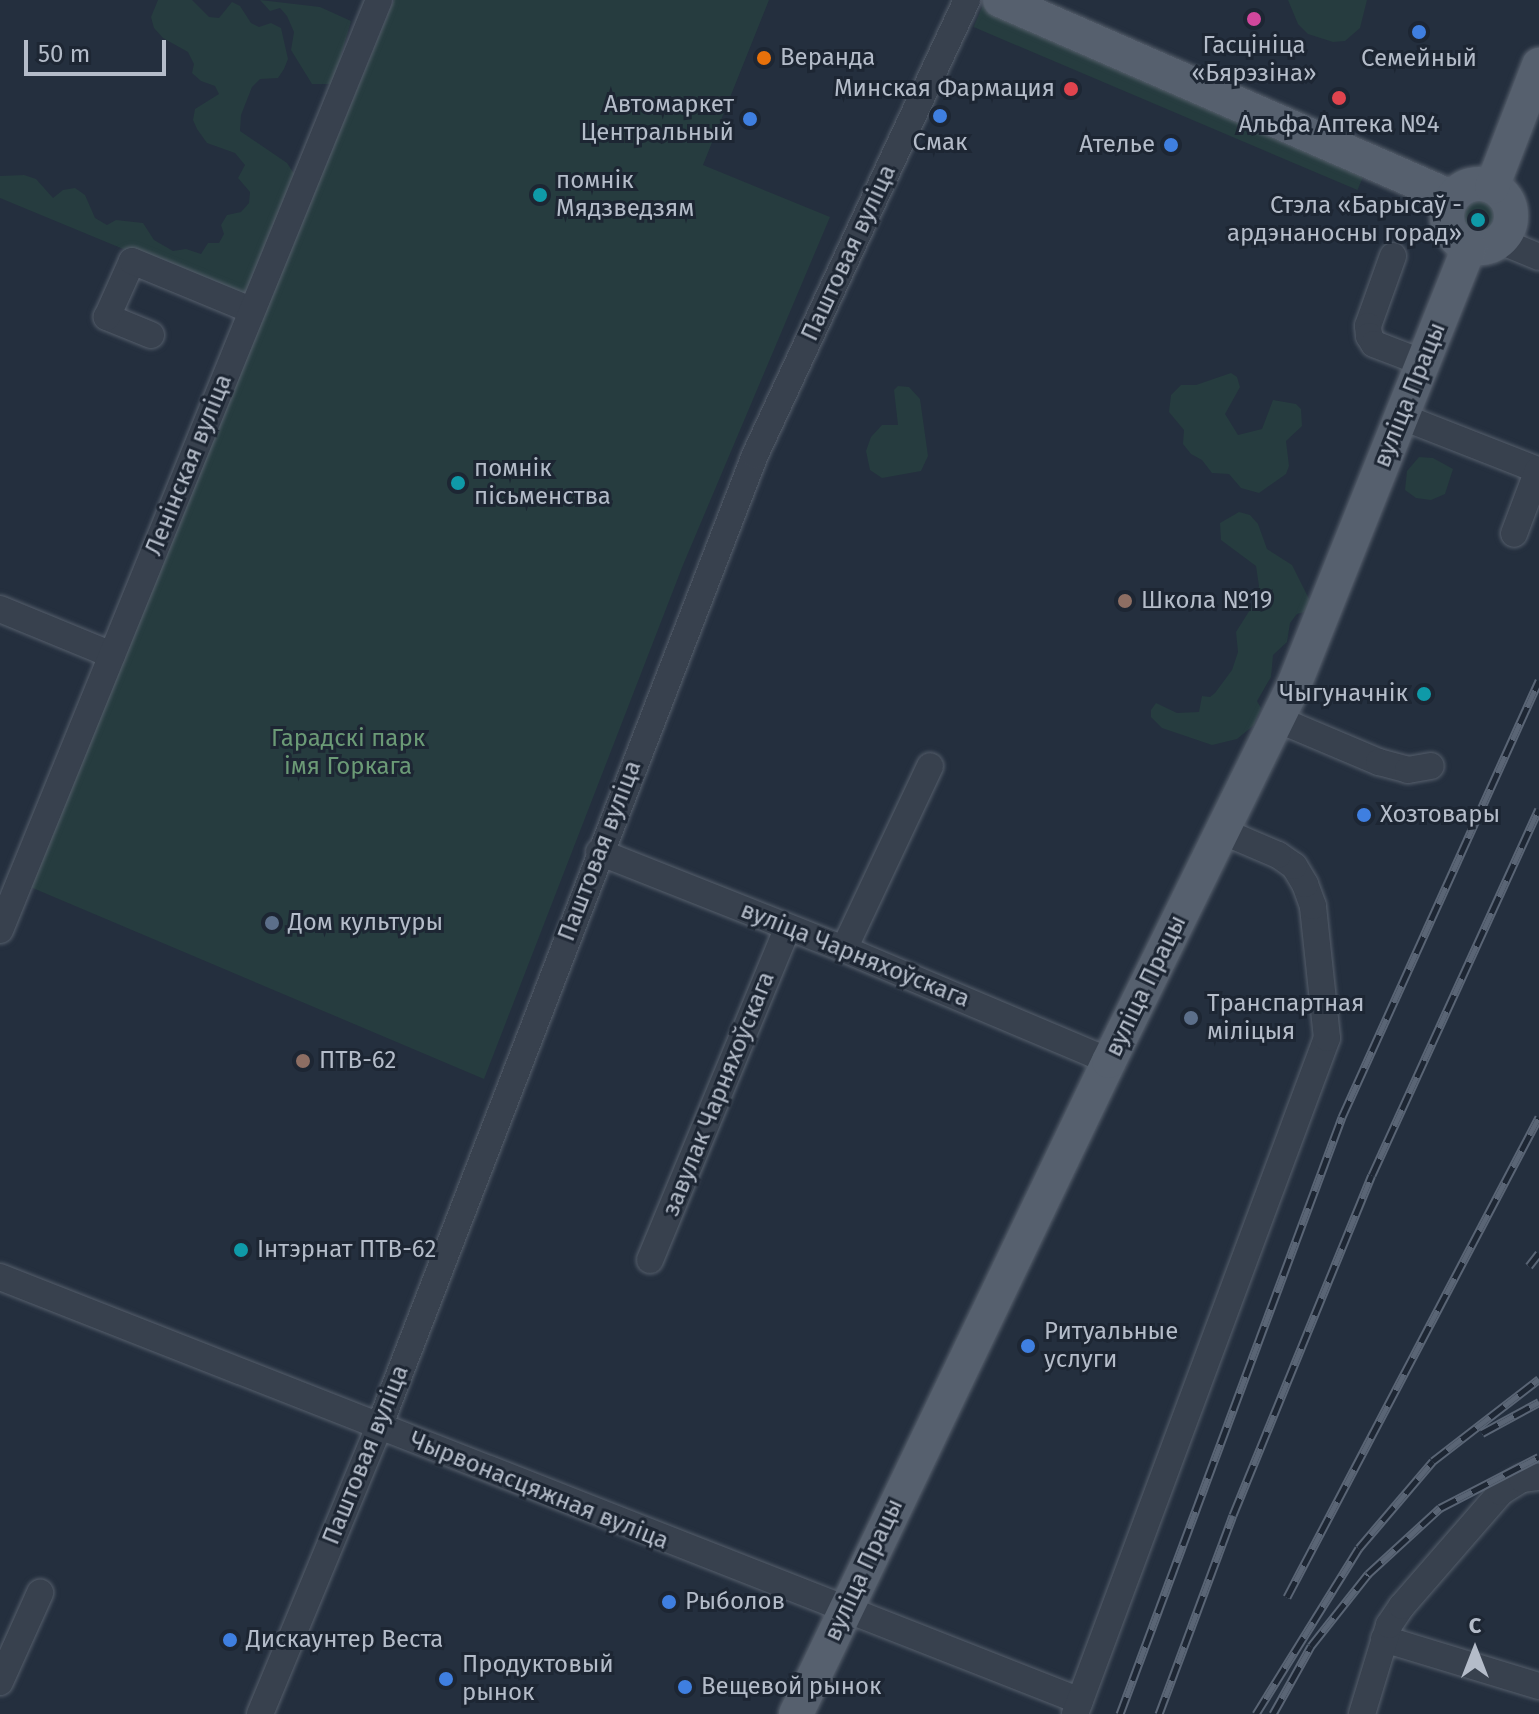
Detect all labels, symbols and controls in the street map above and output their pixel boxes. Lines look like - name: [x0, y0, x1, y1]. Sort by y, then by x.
- marker: Гасцініца «Бярэзіна»: [1245, 10, 1263, 28]
- marker: Семейный: [1410, 23, 1428, 41]
- scale bar: [28, 24, 170, 74]
- place label: Гасцініца «Бярэзіна»: [1191, 32, 1317, 88]
- text: 50 m: [38, 40, 90, 68]
- place label: Веранда: [780, 44, 875, 72]
- place label: Семейный: [1361, 45, 1477, 73]
- marker: Веранда: [755, 49, 773, 67]
- place label: Минская Фармация: [834, 75, 1055, 103]
- marker: Минская Фармация: [1062, 80, 1080, 98]
- marker: Альфа Аптека №4: [1330, 89, 1348, 107]
- place label: Автомаркет Центральный: [580, 91, 734, 147]
- marker: Смак: [931, 107, 949, 125]
- marker: Автомаркет Центральный: [741, 110, 759, 128]
- place label: Альфа Аптека №4: [1238, 111, 1440, 139]
- place label: Смак: [912, 129, 968, 157]
- place label: Ателье: [1079, 131, 1155, 159]
- marker: Ателье: [1162, 136, 1180, 154]
- street label: Паштовая вуліца: [796, 160, 902, 346]
- place label: помнік Мядзведзям: [556, 167, 694, 223]
- marker: помнік Мядзведзям: [531, 186, 549, 204]
- place label: Стэла «Барысаў - ардэнаносны горад»: [1227, 192, 1462, 248]
- marker: Стэла «Барысаў - ардэнаносны горад»: [1469, 211, 1487, 229]
- street label: вуліца Працы: [1368, 318, 1452, 472]
- street label: Ленінская вуліца: [140, 370, 238, 560]
- place label: помнік пісьменства: [474, 455, 611, 511]
- marker: помнік пісьменства: [449, 474, 467, 492]
- place label: Школа №19: [1141, 587, 1272, 615]
- marker: Школа №19: [1116, 592, 1134, 610]
- place label: Чыгуначнік: [1280, 680, 1408, 708]
- marker: Чыгуначнік: [1415, 685, 1433, 703]
- park label: Гарадскі парк імя Горкага: [271, 725, 425, 781]
- street label: Паштовая вуліца: [552, 757, 648, 945]
- place label: Хозтовары: [1380, 801, 1500, 829]
- marker: Хозтовары: [1355, 806, 1373, 824]
- street label: вуліца Чарняхоўскага: [736, 896, 974, 1014]
- place label: Дом культуры: [288, 909, 443, 937]
- street label: вуліца Працы: [1099, 911, 1193, 1061]
- marker: Дом культуры: [263, 914, 281, 932]
- street label: завулак Чарняхоўскага: [657, 968, 781, 1220]
- place label: Транспартная міліцыя: [1207, 990, 1364, 1046]
- marker: Транспартная міліцыя: [1182, 1009, 1200, 1027]
- place label: ПТВ-62: [319, 1047, 396, 1075]
- marker: ПТВ-62: [294, 1052, 312, 1070]
- place label: Інтэрнат ПТВ-62: [257, 1236, 436, 1264]
- marker: Інтэрнат ПТВ-62: [232, 1241, 250, 1259]
- place label: Ритуальные услуги: [1044, 1318, 1178, 1374]
- marker: Ритуальные услуги: [1019, 1337, 1037, 1355]
- street label: Паштовая вуліца: [317, 1361, 415, 1549]
- street label: Чырвонасцяжная вуліца: [405, 1426, 673, 1556]
- street label: вуліца Працы: [818, 1494, 910, 1646]
- place label: Рыболов: [685, 1588, 785, 1616]
- marker: Рыболов: [660, 1593, 678, 1611]
- north arrow: [1435, 1610, 1515, 1690]
- text: С: [1469, 1612, 1481, 1639]
- place label: Дискаунтер Веста: [246, 1626, 443, 1654]
- marker: Дискаунтер Веста: [221, 1631, 239, 1649]
- place label: Продуктовый рынок: [462, 1651, 614, 1707]
- marker: Продуктовый рынок: [437, 1670, 455, 1688]
- place label: Вещевой рынок: [701, 1673, 881, 1701]
- marker: Вещевой рынок: [676, 1678, 694, 1696]

